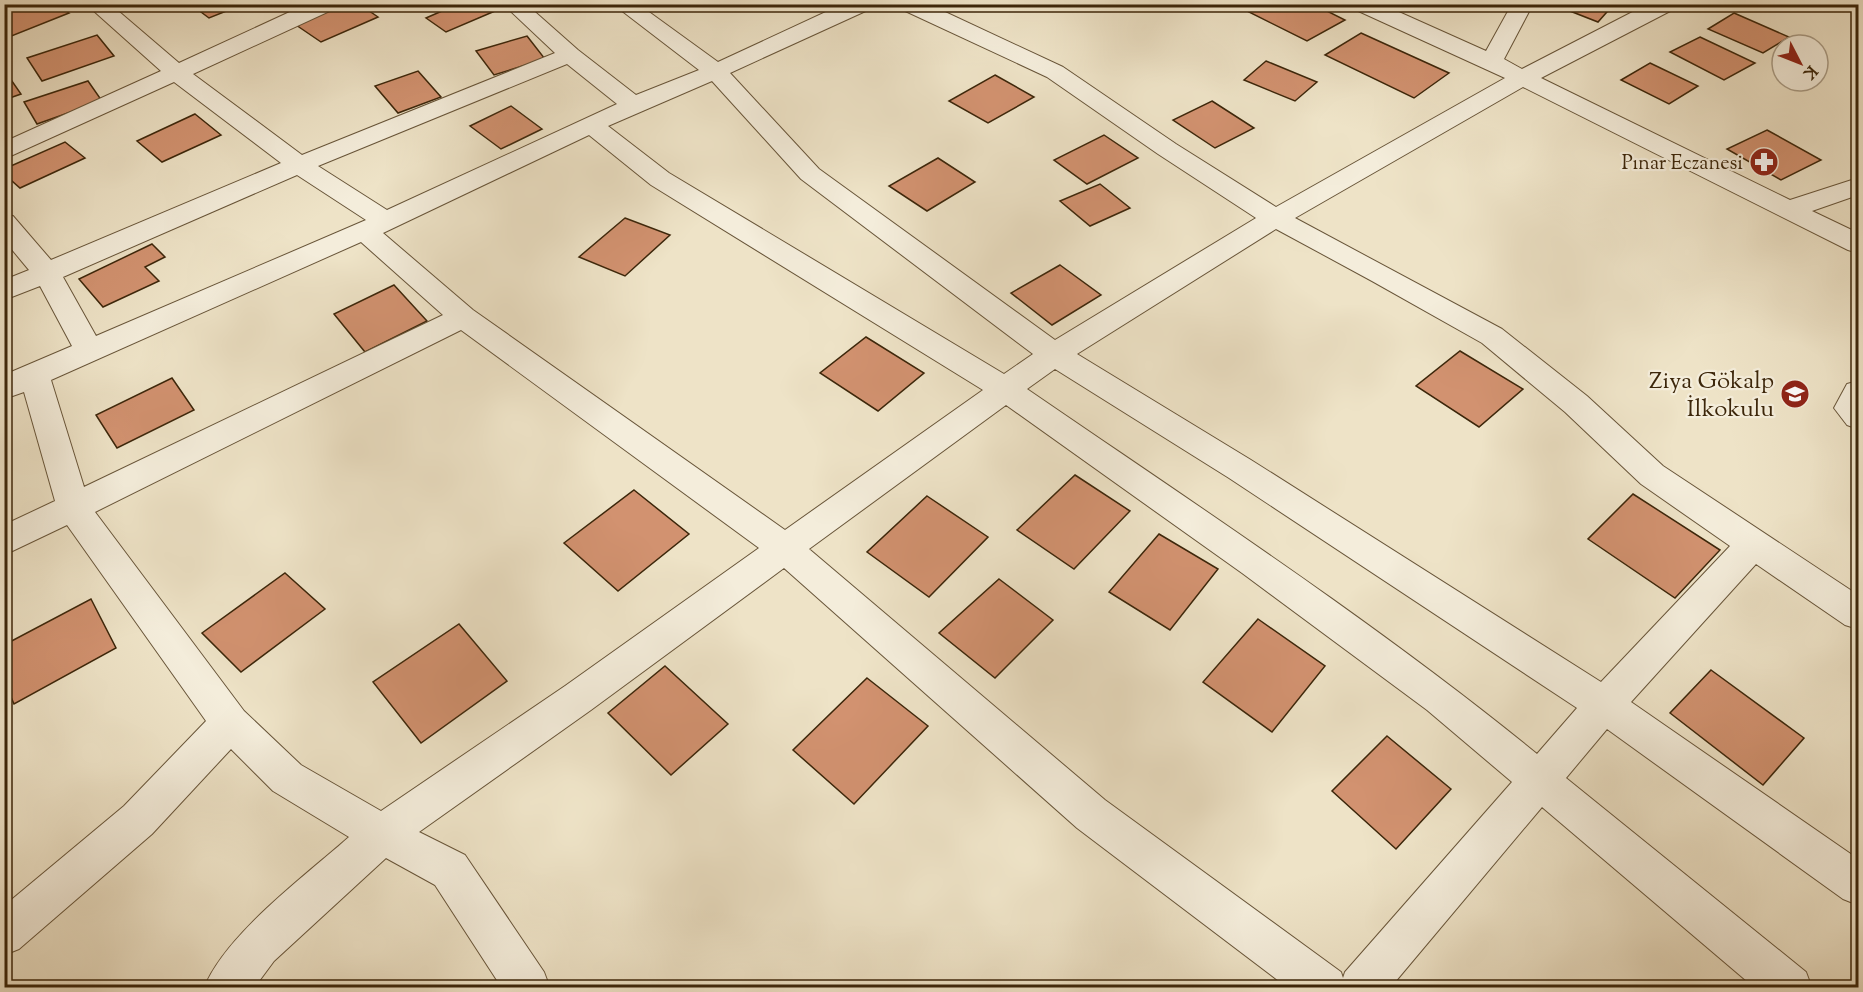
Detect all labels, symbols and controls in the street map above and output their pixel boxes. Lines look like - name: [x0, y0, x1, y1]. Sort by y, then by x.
- north arrow: [1770, 33, 1830, 93]
- text: K: [1797, 59, 1822, 84]
- pharmacy icon: Pınar Eczanesi: [1748, 146, 1780, 178]
- place label: Pınar Eczanesi: [1621, 150, 1743, 179]
- place label: Ziya Gökalp İlkokulu: [1649, 365, 1774, 427]
- school or university icon: Ziya Gökalp İlkokulu: [1779, 378, 1811, 410]

